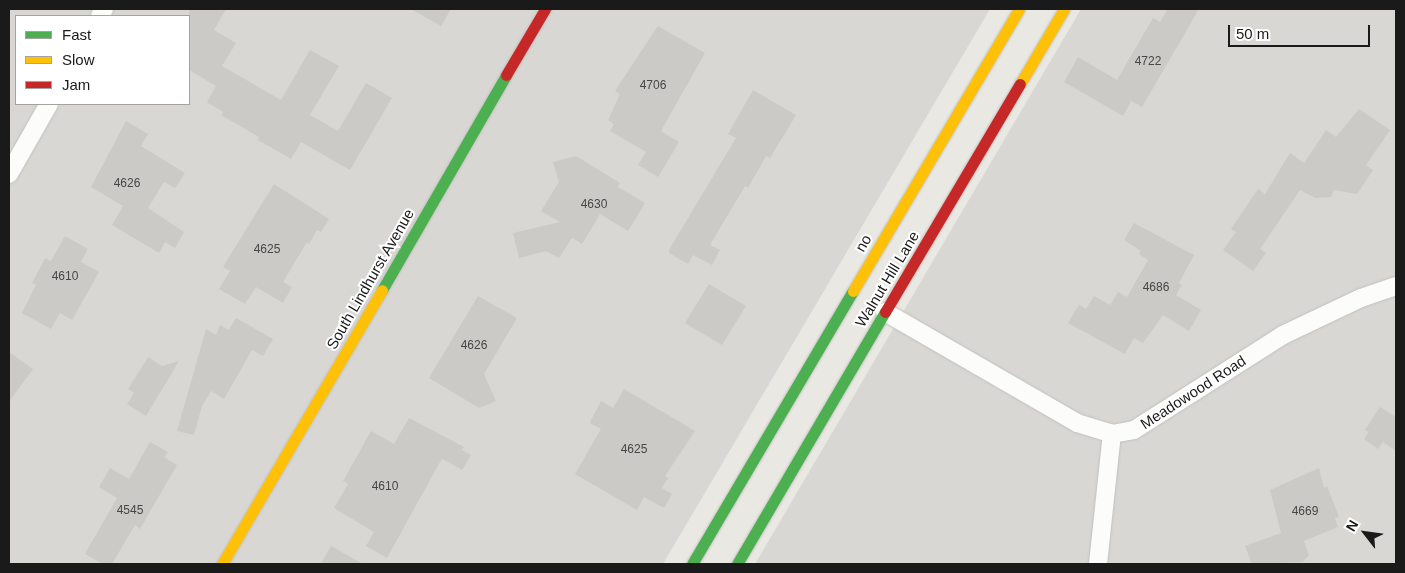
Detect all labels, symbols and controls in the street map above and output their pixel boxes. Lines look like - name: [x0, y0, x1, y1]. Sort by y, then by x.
- legend: [15, 15, 190, 105]
- scale bar: [1230, 15, 1372, 47]
- text: 50 m: [1236, 25, 1269, 42]
- text: Fast: [62, 26, 91, 43]
- text: Slow: [62, 51, 95, 68]
- house number: 4722: [1135, 55, 1161, 69]
- text: Jam: [62, 76, 90, 93]
- house number: 4706: [640, 79, 666, 93]
- house number: 4626: [114, 177, 140, 191]
- house number: 4630: [581, 198, 607, 212]
- street label: South Lindhurst Avenue: [322, 205, 418, 353]
- street label: Walnut Hill Lane: [851, 228, 923, 330]
- street label: no: [851, 231, 875, 255]
- house number: 4625: [254, 243, 280, 257]
- house number: 4610: [52, 270, 78, 284]
- house number: 4686: [1143, 281, 1169, 295]
- house number: 4626: [461, 339, 487, 353]
- street label: Meadowood Road: [1137, 351, 1249, 433]
- house number: 4625: [621, 443, 647, 457]
- house number: 4610: [372, 480, 398, 494]
- house number: 4545: [117, 504, 143, 518]
- house number: 4669: [1292, 505, 1318, 519]
- north arrow: [1340, 508, 1390, 558]
- text: N: [1343, 517, 1361, 534]

